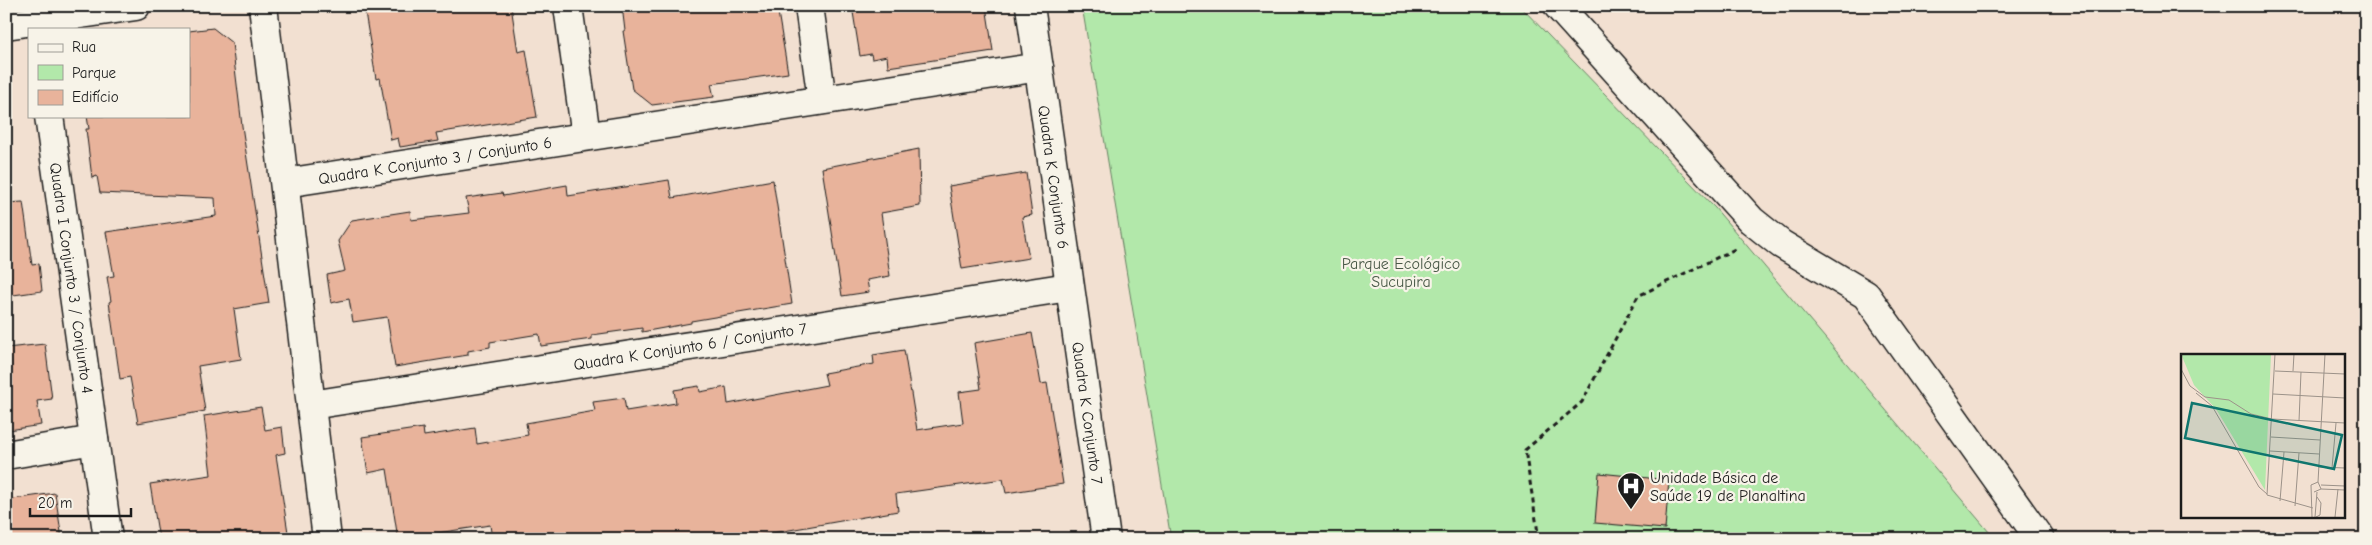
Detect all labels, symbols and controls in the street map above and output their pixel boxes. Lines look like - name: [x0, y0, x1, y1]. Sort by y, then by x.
- legend: [28, 28, 190, 118]
- text: Rua: [72, 38, 96, 56]
- text: Parque: [72, 64, 117, 82]
- text: Edifício: [72, 88, 119, 106]
- street label: Quadra K Conjunto 6: [1034, 104, 1072, 250]
- street label: Quadra K Conjunto 3 / Conjunto 6: [317, 134, 553, 188]
- street label: Quadra I Conjunto 3 / Conjunto 4: [46, 162, 96, 395]
- park label: Parque Ecológico Sucupira: [1342, 255, 1460, 291]
- street label: Quadra K Conjunto 6 / Conjunto 7: [572, 320, 808, 374]
- street label: Quadra K Conjunto 7: [1068, 341, 1106, 486]
- inset map: [2181, 354, 2344, 518]
- place label: Unidade Básica de Saúde 19 de Planaltina: [1650, 469, 1806, 505]
- hospital icon: Unidade Básica de Saúde 19 de Planaltina: [1616, 471, 1646, 510]
- scale bar: [30, 485, 131, 517]
- text: 20 m: [38, 494, 72, 512]

